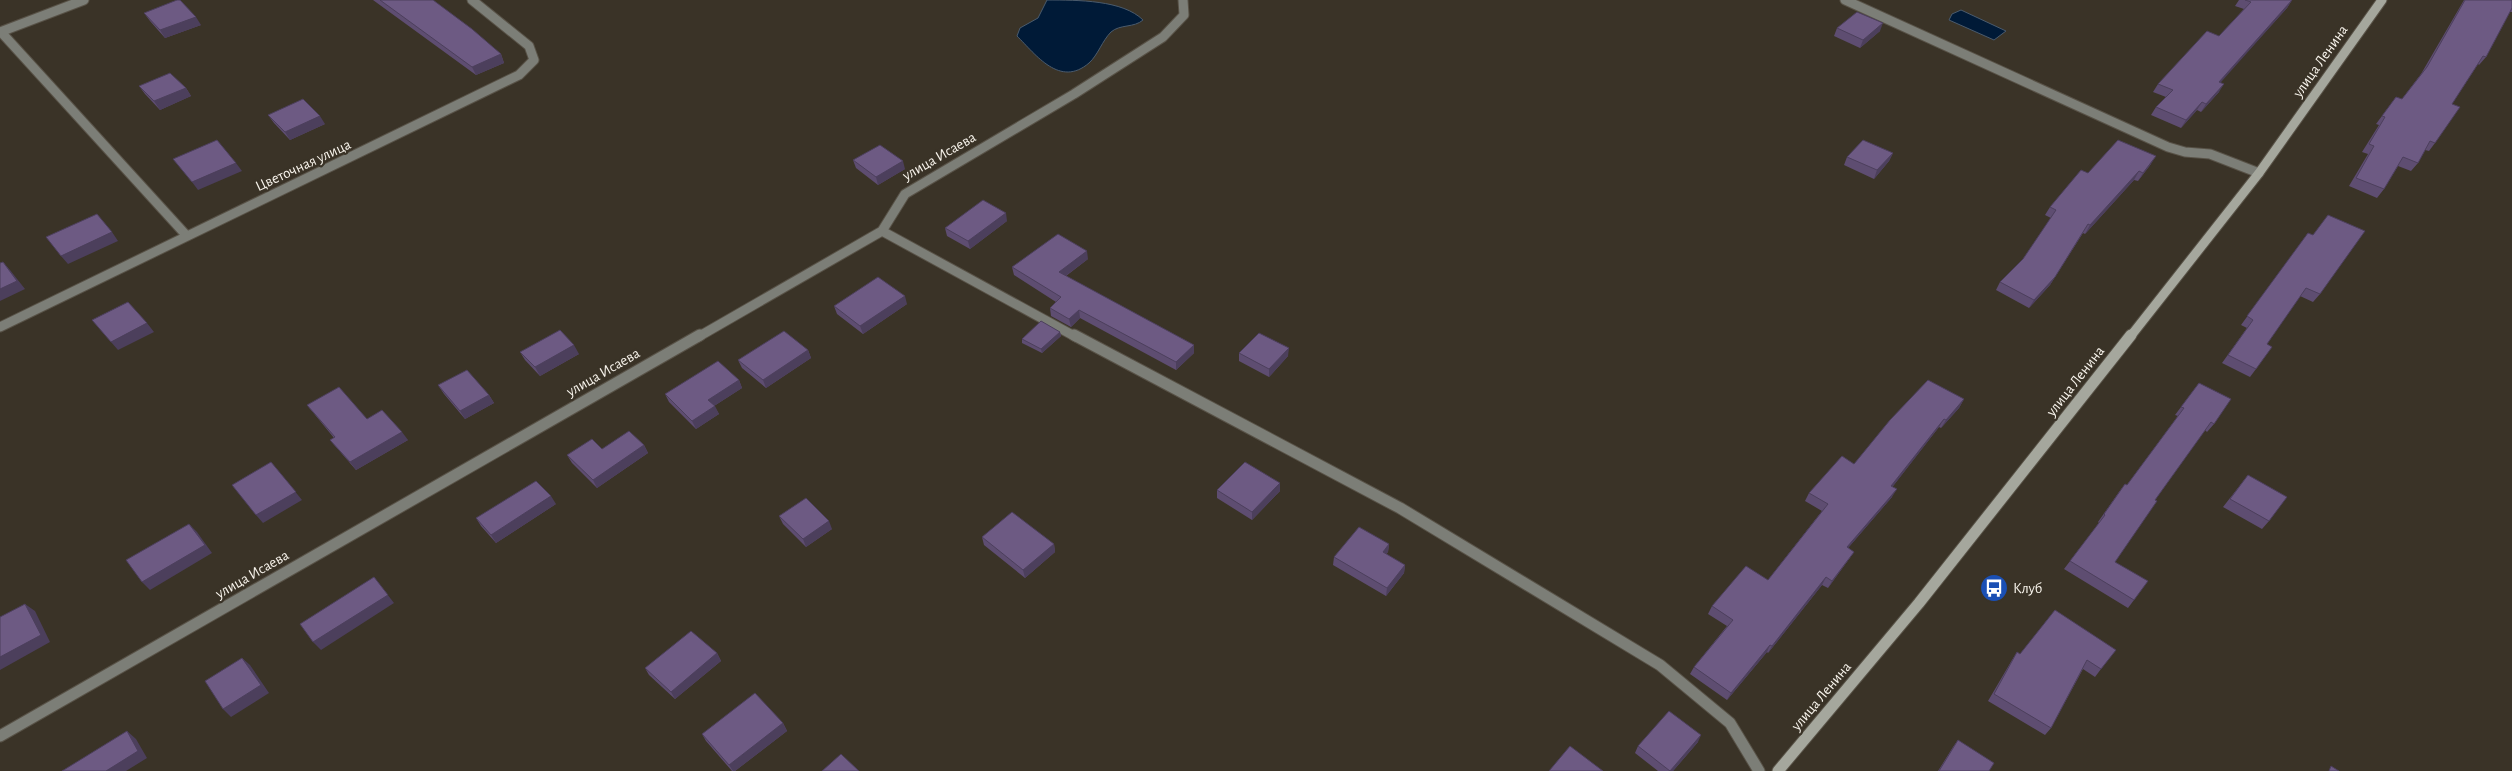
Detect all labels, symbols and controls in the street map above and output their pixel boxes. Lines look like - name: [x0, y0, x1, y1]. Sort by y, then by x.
- street label: улица Ленина: [2290, 22, 2351, 101]
- street label: улица Исаева: [899, 129, 979, 184]
- street label: Цветочная улица: [253, 137, 353, 194]
- street label: улица Ленина: [2043, 343, 2107, 420]
- street label: улица Исаева: [563, 345, 643, 400]
- street label: улица Исаева: [212, 547, 292, 602]
- bus stop icon: Клуб: [1979, 573, 2009, 603]
- place label: Клуб: [2013, 581, 2042, 596]
- street label: улица Ленина: [1788, 659, 1854, 734]

